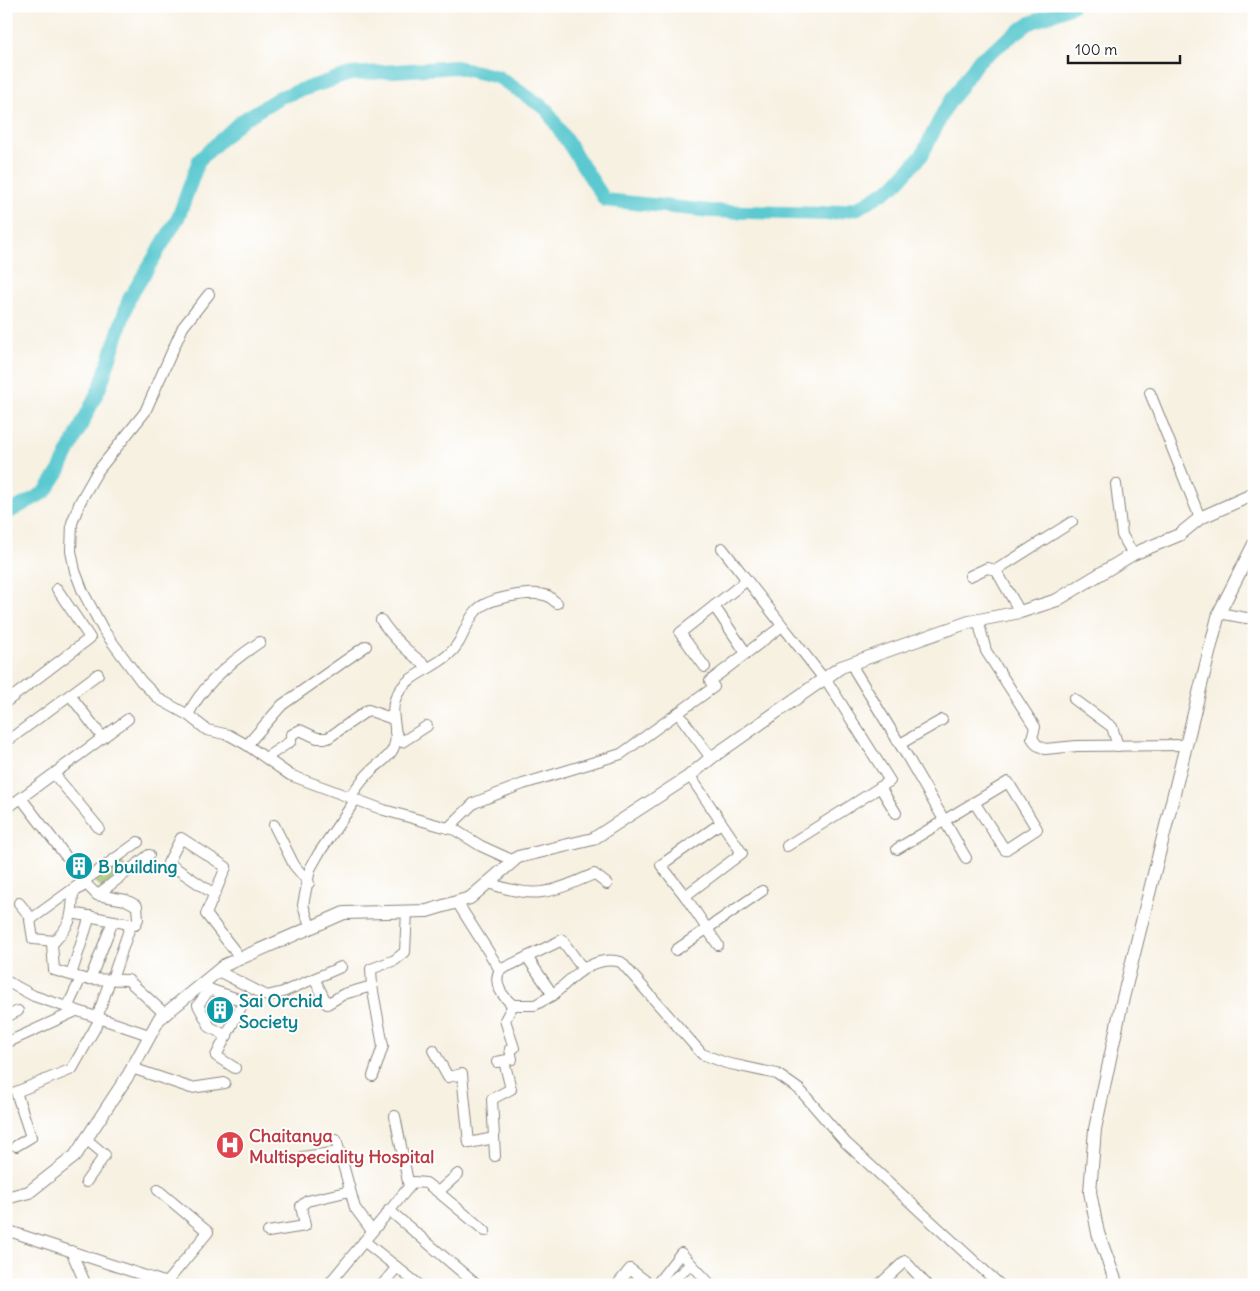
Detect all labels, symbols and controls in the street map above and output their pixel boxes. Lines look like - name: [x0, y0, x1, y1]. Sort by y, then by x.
- scale bar: [1068, 32, 1180, 64]
- text: 100 m: [1075, 40, 1117, 59]
- building icon: B building: [64, 851, 94, 881]
- place label: B building: [98, 855, 178, 878]
- place label: Sai Orchid Society: [239, 989, 323, 1033]
- building icon: Sai Orchid Society: [205, 995, 235, 1025]
- place label: Chaitanya Multispeciality Hospital: [249, 1124, 434, 1168]
- hospital icon: Chaitanya Multispeciality Hospital: [215, 1130, 245, 1160]

